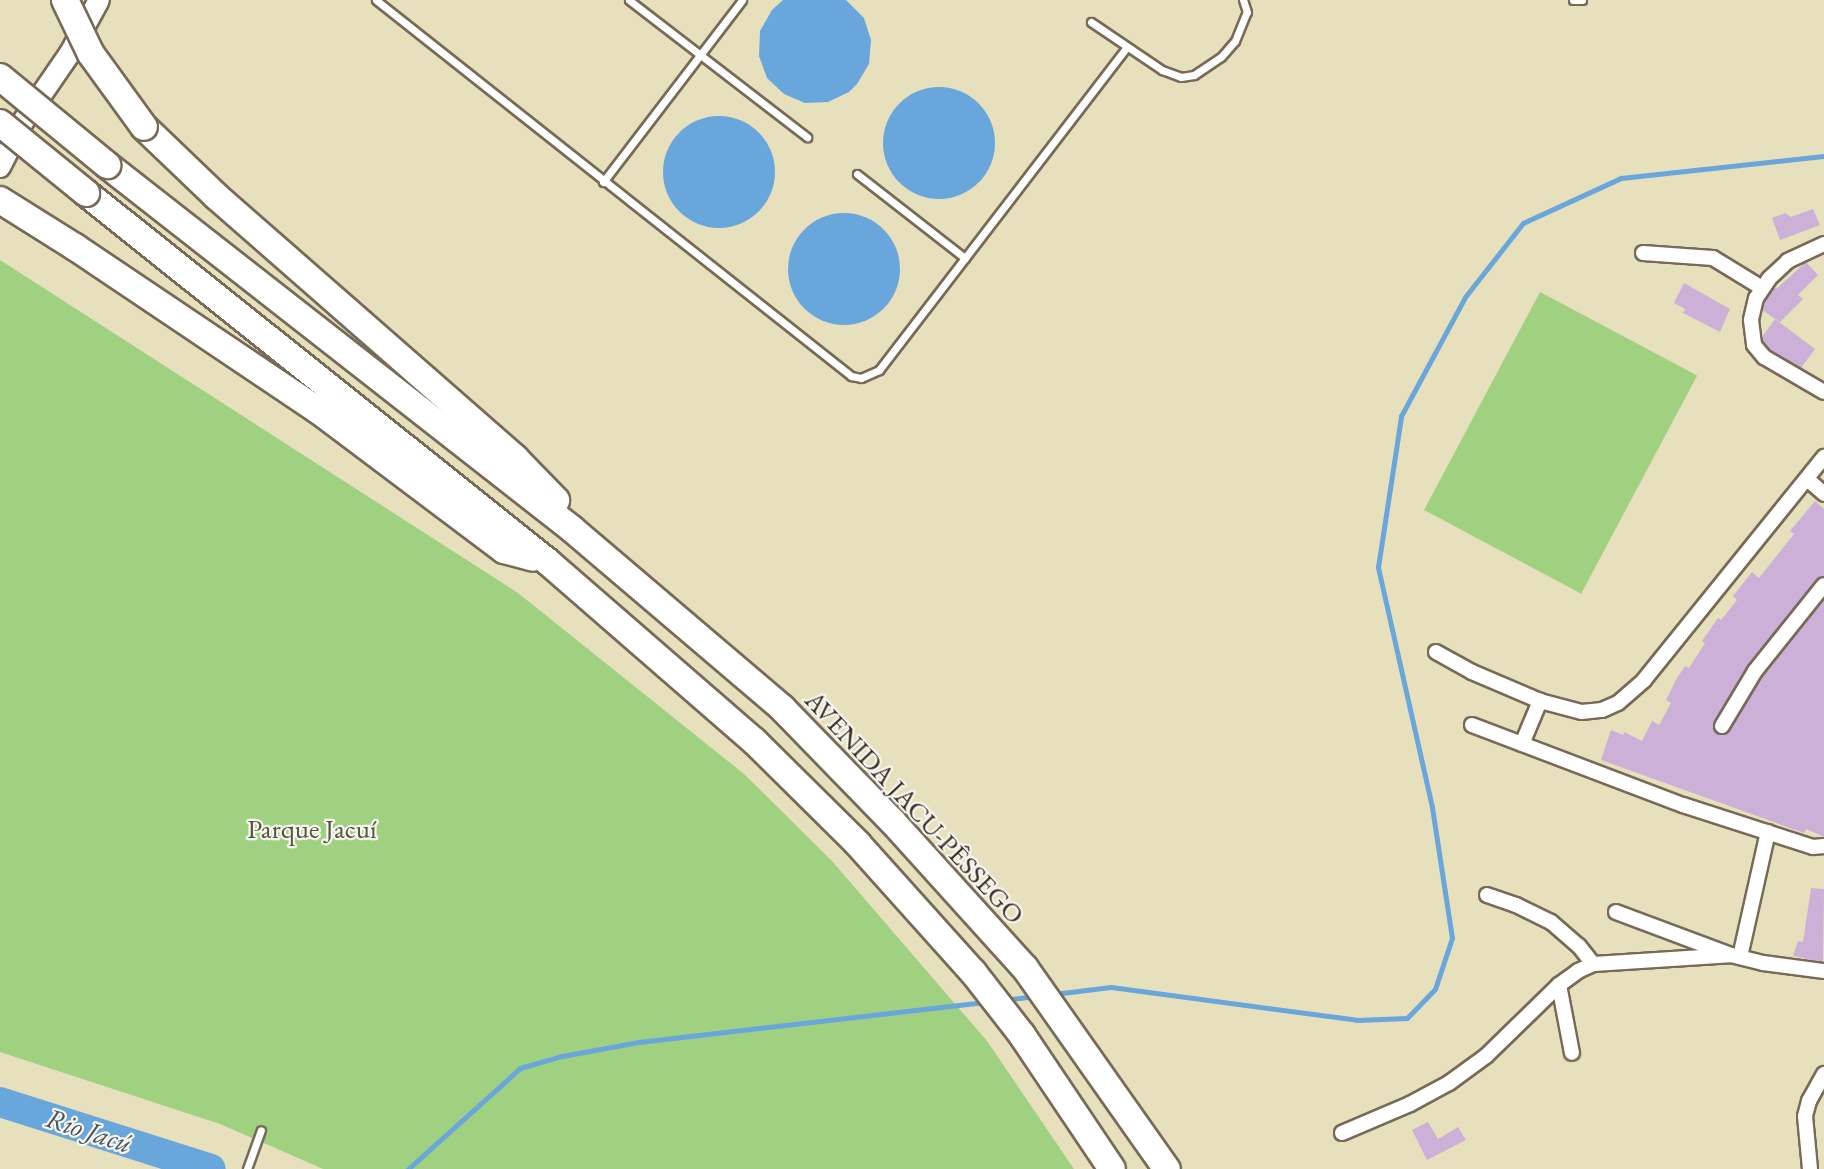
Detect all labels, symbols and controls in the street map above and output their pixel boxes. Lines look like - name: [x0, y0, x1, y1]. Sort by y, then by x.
- street label: AVENIDA JACU-PÊSSEGO: [799, 684, 1031, 930]
- park label: Parque Jacuí: [247, 813, 377, 845]
- water label: Rio Jacú: [42, 1100, 136, 1160]

